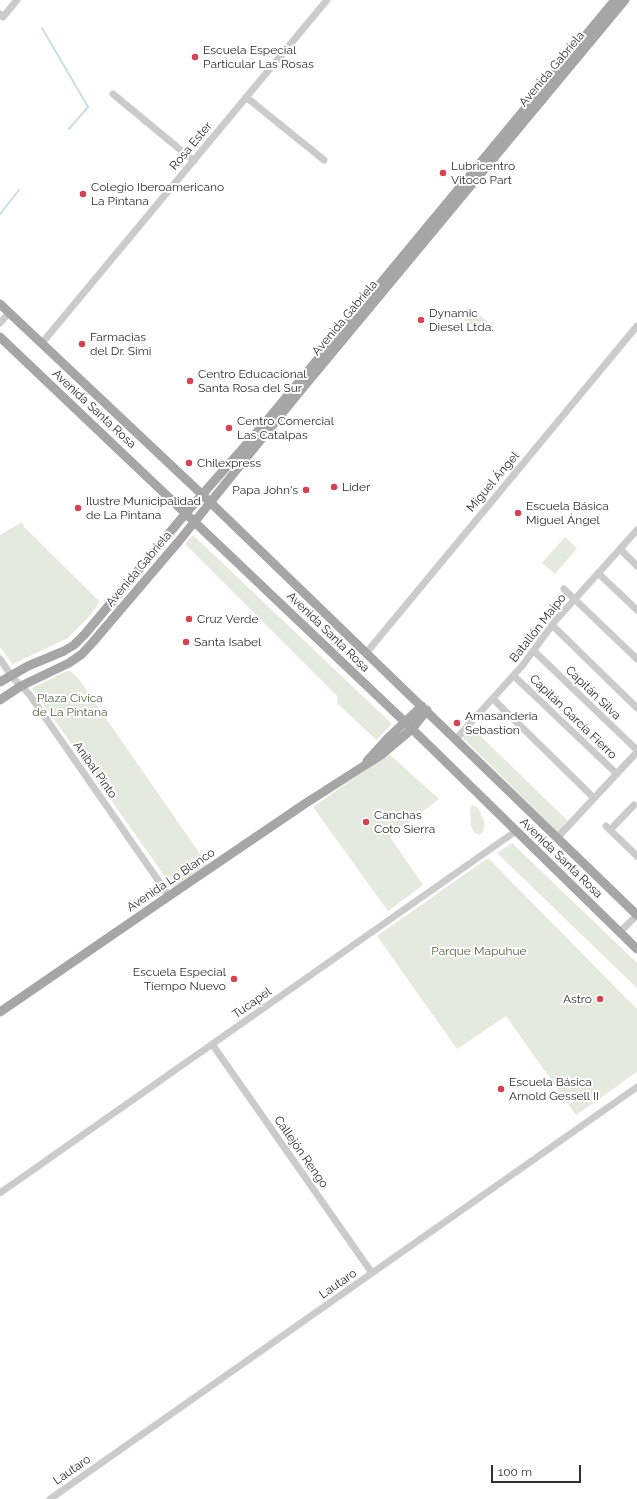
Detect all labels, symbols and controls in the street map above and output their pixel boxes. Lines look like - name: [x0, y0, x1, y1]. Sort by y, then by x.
- street label: Avenida Gabriela: [516, 28, 588, 110]
- place label: Escuela Especial Particular Las Rosas: [203, 43, 314, 71]
- marker: Escuela Especial Particular Las Rosas: [190, 52, 200, 62]
- street label: Rosa Ester: [167, 119, 215, 173]
- place label: Lubricentro Vitoco Part: [451, 159, 515, 187]
- marker: Lubricentro Vitoco Part: [438, 168, 448, 178]
- place label: Colegio Iberoamericano La Pintana: [91, 180, 224, 208]
- marker: Colegio Iberoamericano La Pintana: [78, 189, 88, 199]
- street label: Avenida Gabriela: [309, 277, 381, 359]
- place label: Dynamic Diesel Ltda.: [429, 306, 493, 334]
- marker: Dynamic Diesel Ltda.: [416, 315, 426, 325]
- place label: Farmacias del Dr. Simi: [90, 330, 151, 358]
- marker: Farmacias del Dr. Simi: [77, 339, 87, 349]
- street label: Avenida Santa Rosa: [49, 367, 139, 451]
- place label: Centro Educacional Santa Rosa del Sur: [198, 367, 306, 395]
- marker: Centro Educacional Santa Rosa del Sur: [185, 376, 195, 386]
- place label: Centro Comercial Las Catalpas: [237, 414, 334, 442]
- marker: Centro Comercial Las Catalpas: [224, 423, 234, 433]
- street label: Miguel Ángel: [464, 449, 522, 515]
- place label: Chilexpress: [197, 456, 261, 470]
- marker: Chilexpress: [184, 458, 194, 468]
- place label: Lider: [342, 480, 370, 494]
- marker: Lider: [329, 482, 339, 492]
- place label: Papa John's: [232, 483, 298, 497]
- marker: Papa John's: [301, 485, 311, 495]
- place label: Ilustre Municipalidad de La Pintana: [86, 494, 201, 522]
- place label: Escuela Básica Miguel Ángel: [526, 499, 609, 527]
- marker: Ilustre Municipalidad de La Pintana: [73, 503, 83, 513]
- marker: Escuela Básica Miguel Ángel: [513, 508, 523, 518]
- street label: Avenida Gabriela: [103, 528, 175, 610]
- street label: Avenida Santa Rosa: [284, 589, 372, 675]
- street label: Batallón Maipo: [507, 591, 569, 665]
- place label: Cruz Verde: [197, 612, 258, 626]
- marker: Cruz Verde: [184, 614, 194, 624]
- place label: Santa Isabel: [194, 635, 261, 649]
- marker: Santa Isabel: [181, 637, 191, 647]
- street label: Capitán Silva: [562, 663, 624, 723]
- street label: Capitán García Fierro: [526, 672, 620, 762]
- park label: Plaza Cívica de La Pintana: [32, 691, 108, 719]
- place label: Amasanderia Sebastion: [465, 709, 538, 737]
- marker: Amasanderia Sebastion: [452, 718, 462, 728]
- street label: Aníbal Pinto: [70, 739, 120, 801]
- place label: Canchas Coto Sierra: [374, 808, 435, 836]
- street label: Avenida Santa Rosa: [517, 815, 605, 901]
- marker: Canchas Coto Sierra: [361, 817, 371, 827]
- street label: Avenida Lo Blanco: [124, 845, 218, 915]
- park label: Parque Mapuhue: [431, 944, 527, 958]
- place label: Escuela Especial Tiempo Nuevo: [133, 965, 226, 993]
- marker: Escuela Especial Tiempo Nuevo: [229, 974, 239, 984]
- street label: Tucapel: [230, 984, 274, 1022]
- place label: Astro: [563, 992, 592, 1006]
- marker: Astro: [595, 994, 605, 1004]
- place label: Escuela Básica Arnold Gessell II: [509, 1075, 599, 1103]
- marker: Escuela Básica Arnold Gessell II: [496, 1084, 506, 1094]
- street label: Callejón Rengo: [271, 1113, 331, 1191]
- street label: Lautaro: [317, 1266, 359, 1302]
- street label: Lautaro: [51, 1452, 93, 1488]
- scale bar: [493, 1457, 583, 1483]
- text: 100 m: [498, 1465, 532, 1479]

